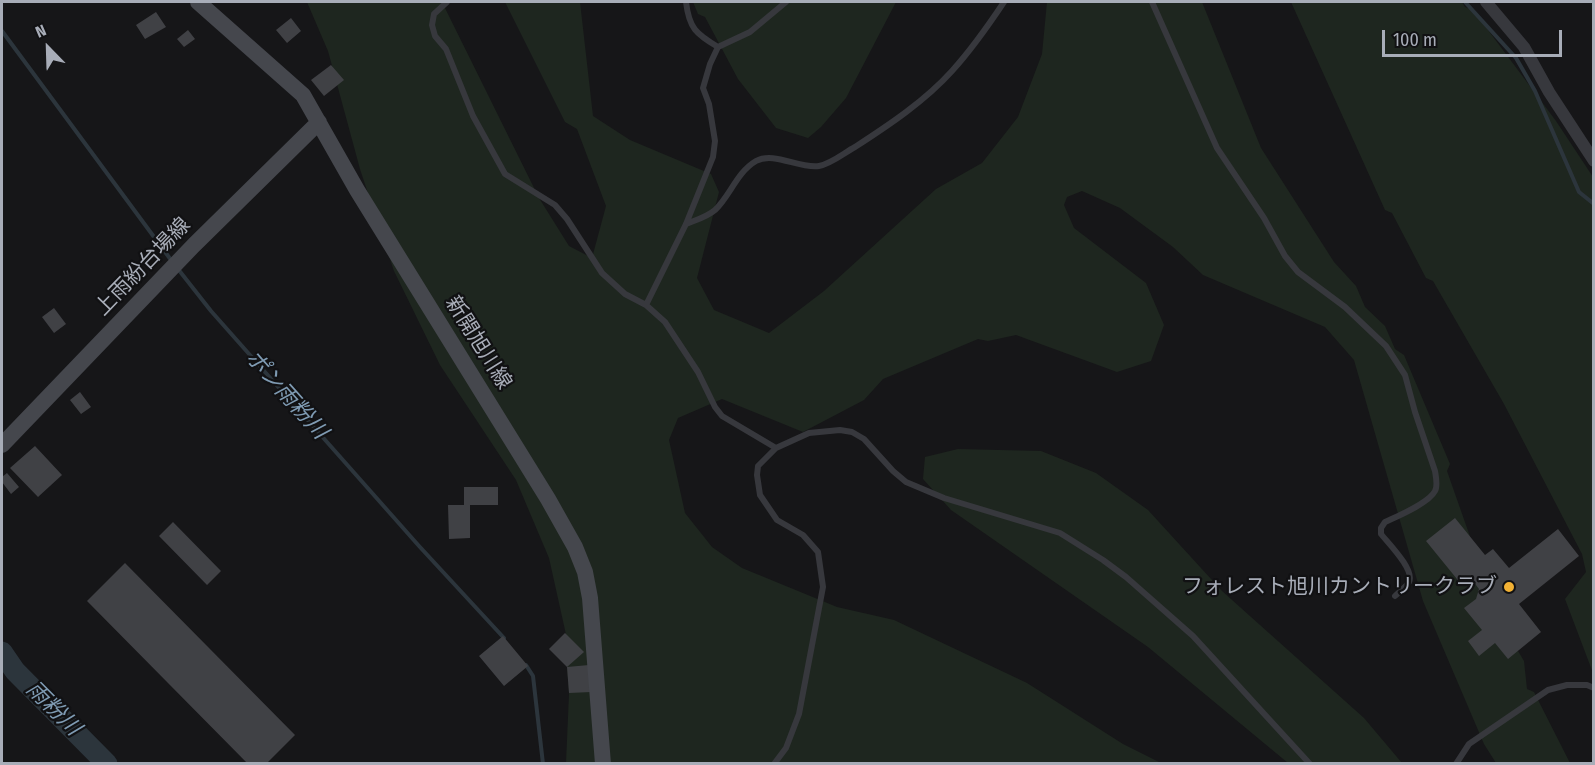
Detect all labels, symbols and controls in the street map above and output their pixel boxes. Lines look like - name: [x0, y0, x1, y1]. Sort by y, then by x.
- north arrow: [18, 18, 78, 78]
- scale bar: [1385, 18, 1565, 56]
- text: N: [33, 20, 49, 42]
- text: 100 m: [1393, 29, 1437, 51]
- street label: 上雨紛台場線: [90, 213, 196, 321]
- street label: 新開旭川線: [439, 292, 517, 394]
- water label: ポン雨粉川: [239, 345, 333, 445]
- place label: フォレスト旭川カントリークラブ: [1182, 574, 1497, 600]
- marker: フォレスト旭川カントリークラブ: [1502, 580, 1516, 594]
- water label: 雨粉川: [20, 676, 86, 742]

